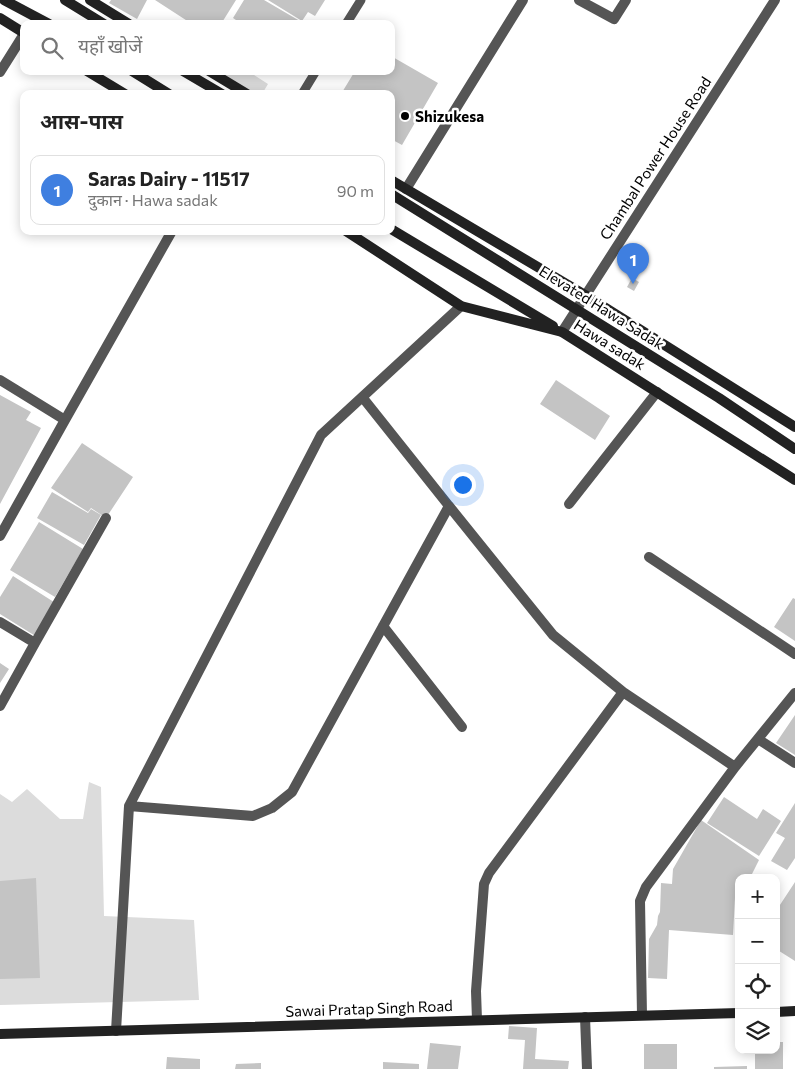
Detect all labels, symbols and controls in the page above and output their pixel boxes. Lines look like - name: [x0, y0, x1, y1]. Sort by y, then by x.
- search box: [20, 20, 395, 75]
- icon: search: [38, 34, 66, 62]
- text: यहाँ खोजें: [78, 34, 142, 57]
- street label: Chambal Power House Road: [595, 73, 715, 243]
- place label: Shizukesa: [415, 107, 484, 125]
- text: आस-पास: [40, 108, 123, 133]
- marker: Shizukesa: [399, 110, 411, 122]
- text: Saras Dairy - 11517: [88, 167, 250, 190]
- text: 1: [53, 181, 61, 200]
- text: 90 m: [337, 181, 374, 200]
- text: दुकान · Hawa sadak: [88, 190, 218, 209]
- pin: 1: [617, 243, 649, 284]
- street label: Elevated Hawa Sadak: [536, 261, 668, 353]
- street label: Hawa sadak: [571, 315, 649, 373]
- your location: [450, 472, 476, 498]
- map controls: [735, 874, 780, 1054]
- button: +: [735, 874, 780, 919]
- button: −: [735, 919, 780, 964]
- button: locate: [735, 964, 780, 1009]
- street label: Sawai Pratap Singh Road: [285, 996, 453, 1020]
- button: layers: [735, 1009, 780, 1054]

